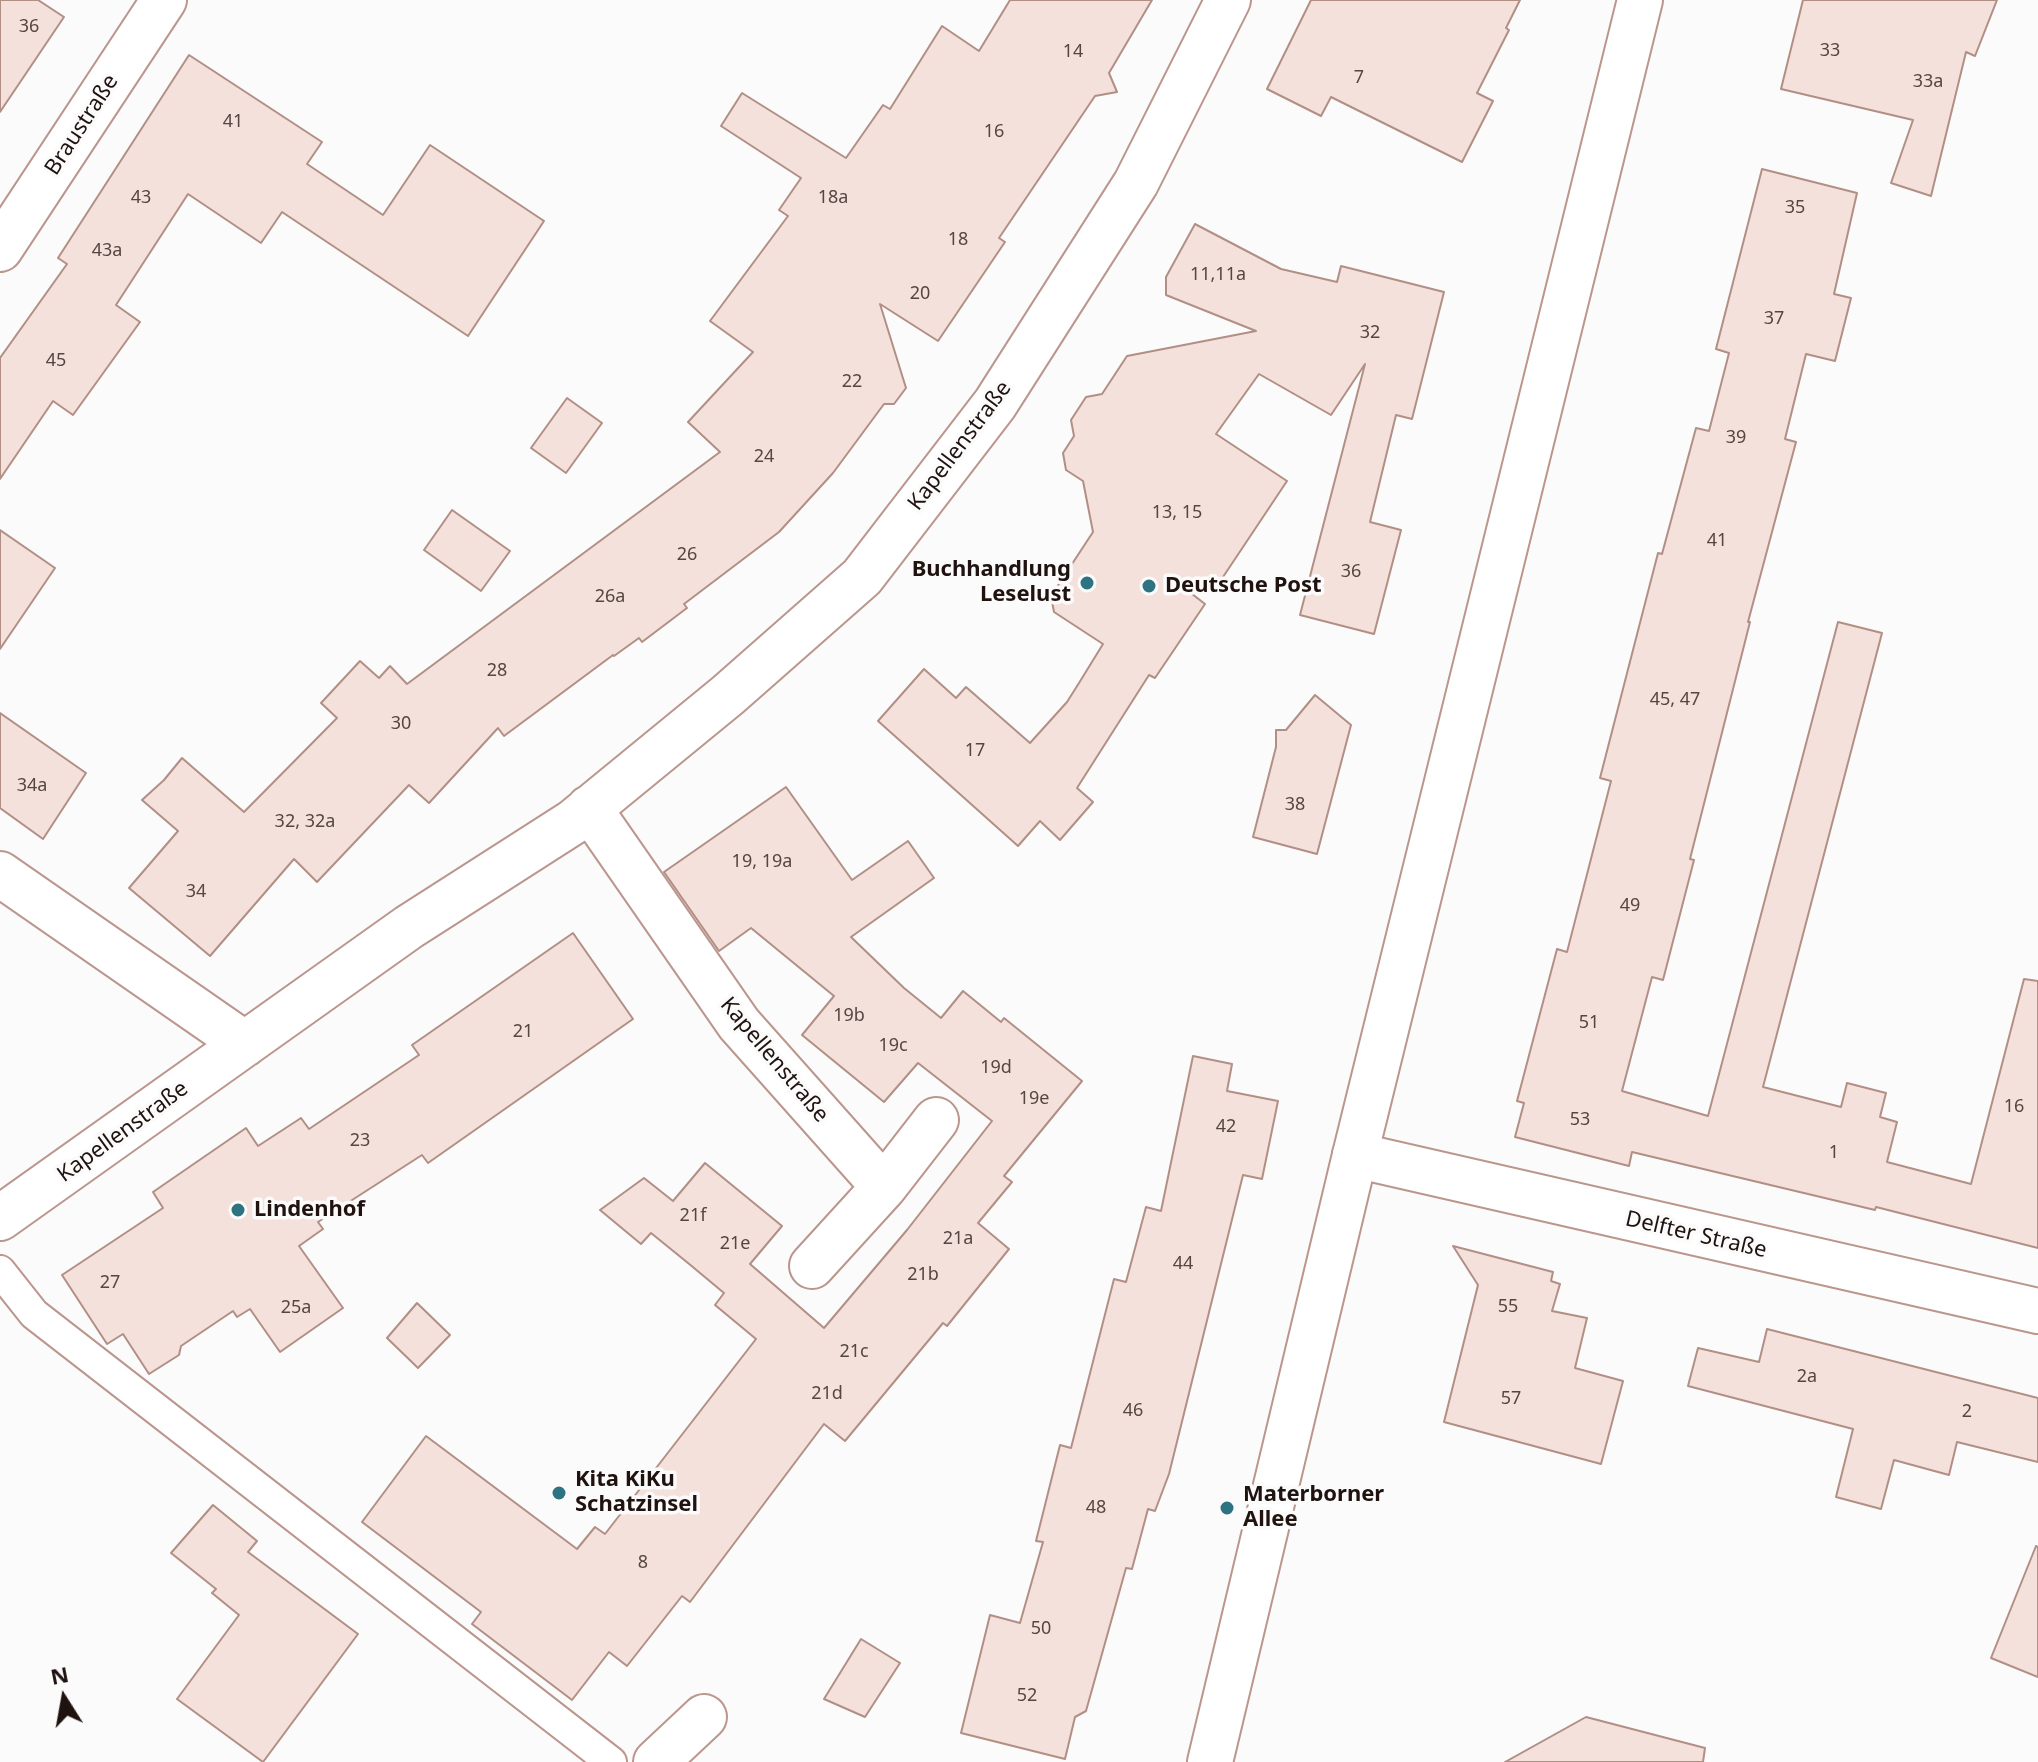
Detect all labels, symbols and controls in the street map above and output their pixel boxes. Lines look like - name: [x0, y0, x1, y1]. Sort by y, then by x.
- house number: 36: [19, 16, 39, 38]
- house number: 33: [1820, 40, 1840, 62]
- house number: 14: [1063, 41, 1083, 63]
- house number: 7: [1354, 67, 1364, 89]
- street label: Braustraße: [40, 70, 124, 180]
- house number: 33a: [1913, 71, 1943, 93]
- house number: 41: [223, 111, 243, 133]
- house number: 16: [984, 121, 1004, 143]
- house number: 43: [131, 187, 151, 209]
- house number: 18a: [818, 187, 848, 209]
- house number: 35: [1785, 197, 1805, 219]
- house number: 18: [948, 229, 968, 251]
- house number: 43a: [92, 240, 122, 262]
- house number: 11,11a: [1190, 264, 1246, 286]
- house number: 20: [910, 283, 930, 305]
- house number: 37: [1764, 308, 1784, 330]
- house number: 32: [1360, 322, 1380, 344]
- house number: 45: [46, 350, 66, 372]
- house number: 22: [842, 371, 862, 393]
- street label: Kapellenstraße: [903, 376, 1017, 516]
- house number: 39: [1726, 427, 1746, 449]
- house number: 24: [754, 446, 774, 468]
- house number: 13, 15: [1152, 502, 1202, 524]
- house number: 41: [1707, 530, 1727, 552]
- house number: 26: [677, 544, 697, 566]
- place label: Buchhandlung Leselust: [912, 557, 1071, 608]
- house number: 36: [1341, 561, 1361, 583]
- place label: Deutsche Post: [1165, 573, 1322, 599]
- marker: Buchhandlung Leselust: [1078, 574, 1096, 592]
- marker: Deutsche Post: [1140, 577, 1158, 595]
- house number: 26a: [595, 586, 625, 608]
- house number: 28: [487, 660, 507, 682]
- house number: 45, 47: [1650, 689, 1700, 711]
- house number: 30: [391, 713, 411, 735]
- house number: 17: [965, 740, 985, 762]
- house number: 34a: [17, 775, 47, 797]
- house number: 38: [1285, 794, 1305, 816]
- house number: 32, 32a: [275, 811, 335, 833]
- house number: 19, 19a: [732, 851, 792, 873]
- house number: 34: [186, 881, 206, 903]
- house number: 49: [1620, 895, 1640, 917]
- street label: Kapellenstraße: [714, 992, 834, 1128]
- house number: 19b: [833, 1005, 865, 1027]
- house number: 51: [1579, 1012, 1599, 1034]
- house number: 21: [513, 1021, 533, 1043]
- house number: 19c: [878, 1035, 908, 1057]
- house number: 19d: [980, 1057, 1012, 1079]
- street label: Kapellenstraße: [53, 1076, 193, 1188]
- house number: 19e: [1019, 1088, 1049, 1110]
- house number: 16: [2004, 1096, 2024, 1118]
- house number: 53: [1570, 1109, 1590, 1131]
- house number: 42: [1216, 1116, 1236, 1138]
- house number: 23: [350, 1130, 370, 1152]
- house number: 1: [1829, 1142, 1839, 1164]
- place label: Lindenhof: [254, 1197, 365, 1223]
- marker: Lindenhof: [229, 1201, 247, 1219]
- house number: 21f: [680, 1205, 706, 1227]
- street label: Delfter Straße: [1623, 1206, 1769, 1264]
- house number: 21a: [943, 1228, 973, 1250]
- house number: 21e: [720, 1233, 750, 1255]
- house number: 44: [1173, 1253, 1193, 1275]
- house number: 21b: [907, 1264, 939, 1286]
- house number: 27: [100, 1272, 120, 1294]
- house number: 55: [1498, 1296, 1518, 1318]
- house number: 25a: [281, 1297, 311, 1319]
- house number: 21c: [839, 1341, 869, 1363]
- house number: 2a: [1797, 1366, 1817, 1388]
- house number: 21d: [811, 1383, 843, 1405]
- house number: 57: [1501, 1388, 1521, 1410]
- house number: 46: [1123, 1400, 1143, 1422]
- house number: 2: [1962, 1401, 1972, 1423]
- place label: Kita KiKu Schatzinsel: [575, 1467, 698, 1518]
- place label: Materborner Allee: [1243, 1482, 1384, 1534]
- marker: Kita KiKu Schatzinsel: [550, 1484, 568, 1502]
- house number: 48: [1086, 1497, 1106, 1519]
- marker: Materborner Allee: [1218, 1499, 1236, 1517]
- house number: 8: [638, 1552, 648, 1574]
- house number: 50: [1031, 1618, 1051, 1640]
- north arrow: [24, 1658, 104, 1738]
- text: N: [48, 1658, 71, 1691]
- house number: 52: [1017, 1685, 1037, 1707]

